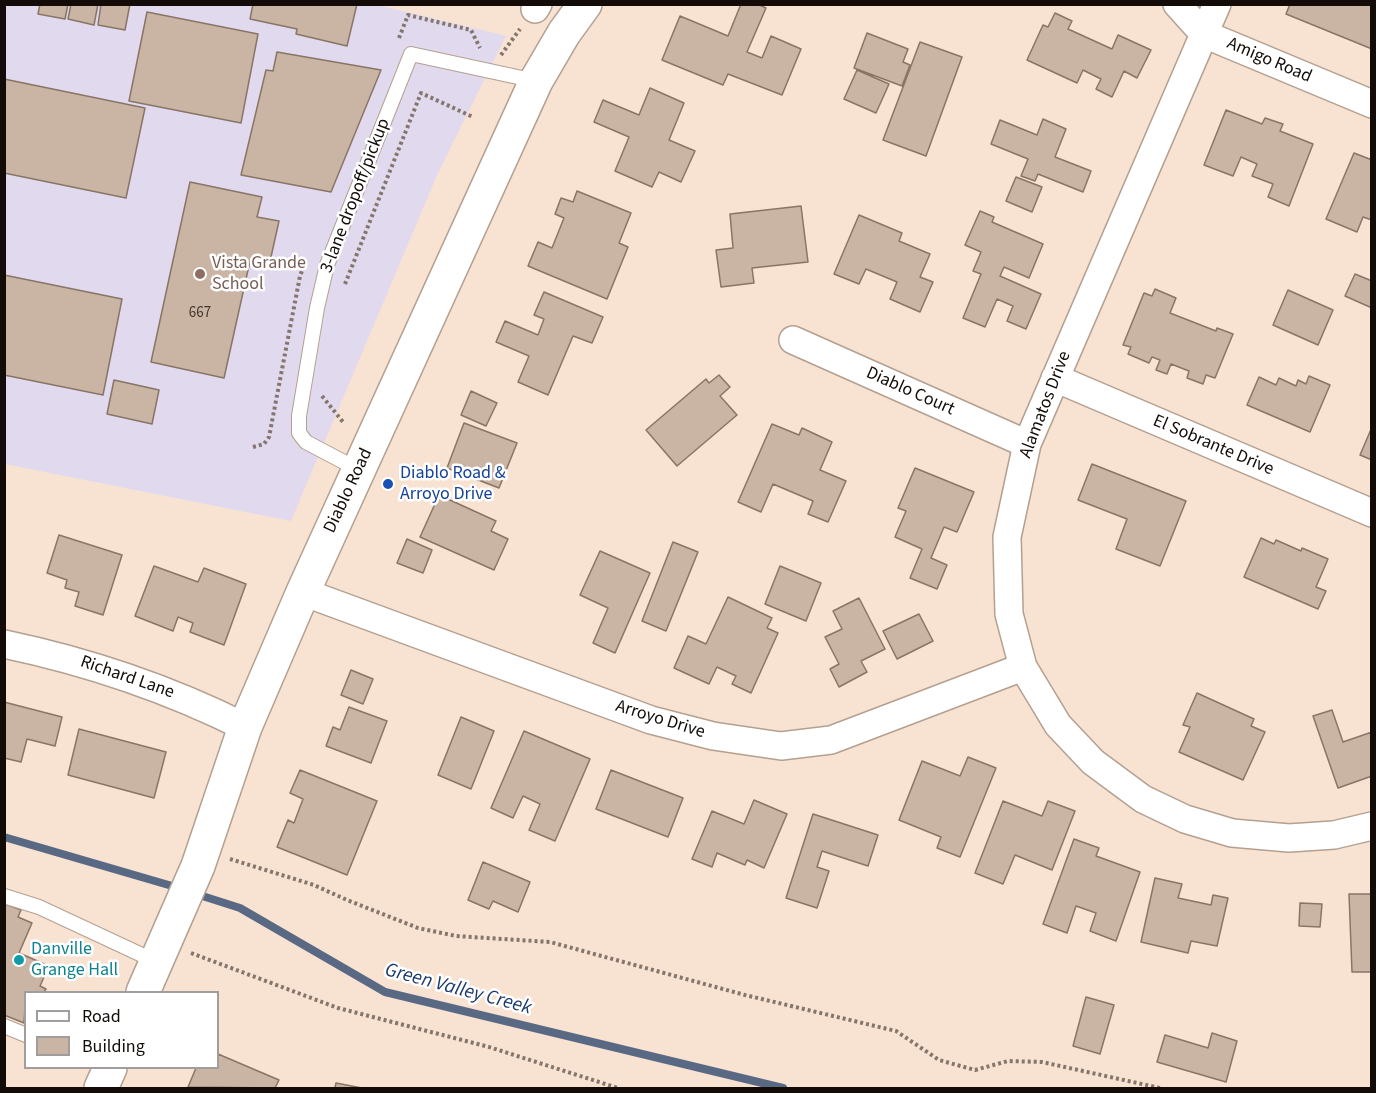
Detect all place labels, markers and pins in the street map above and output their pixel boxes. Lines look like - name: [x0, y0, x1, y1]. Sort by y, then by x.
- place label: Vista Grande School: [212, 253, 306, 296]
- marker: Vista Grande School: [193, 267, 207, 281]
- place label: Diablo Road & Arroyo Drive: [400, 463, 506, 506]
- marker: Diablo Road & Arroyo Drive: [381, 477, 395, 491]
- place label: Danville Grange Hall: [31, 939, 118, 982]
- marker: Danville Grange Hall: [12, 953, 26, 967]

